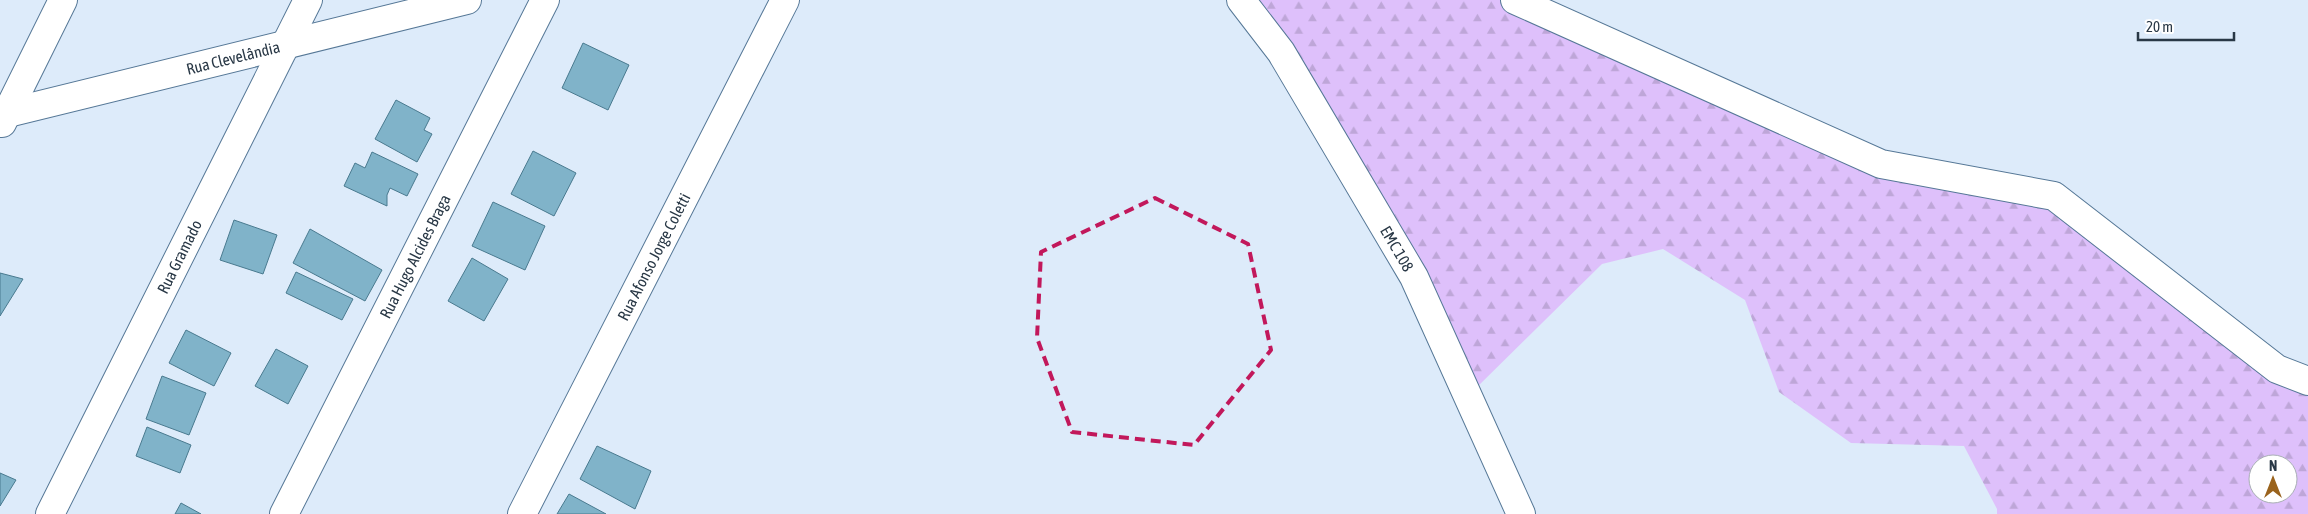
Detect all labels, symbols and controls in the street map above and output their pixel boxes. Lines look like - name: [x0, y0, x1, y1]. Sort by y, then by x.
- scale bar: [2138, 10, 2234, 42]
- text: 20 m: [2146, 18, 2173, 35]
- street label: Rua Clevelândia: [184, 37, 282, 78]
- street label: Rua Afonso Jorge Coletti: [614, 190, 694, 323]
- street label: Rua Hugo Alcides Braga: [376, 191, 454, 321]
- street label: Rua Gramado: [153, 217, 205, 296]
- street label: EMC 108: [1377, 223, 1418, 275]
- north arrow: [2248, 454, 2298, 504]
- text: N: [2269, 458, 2277, 474]

